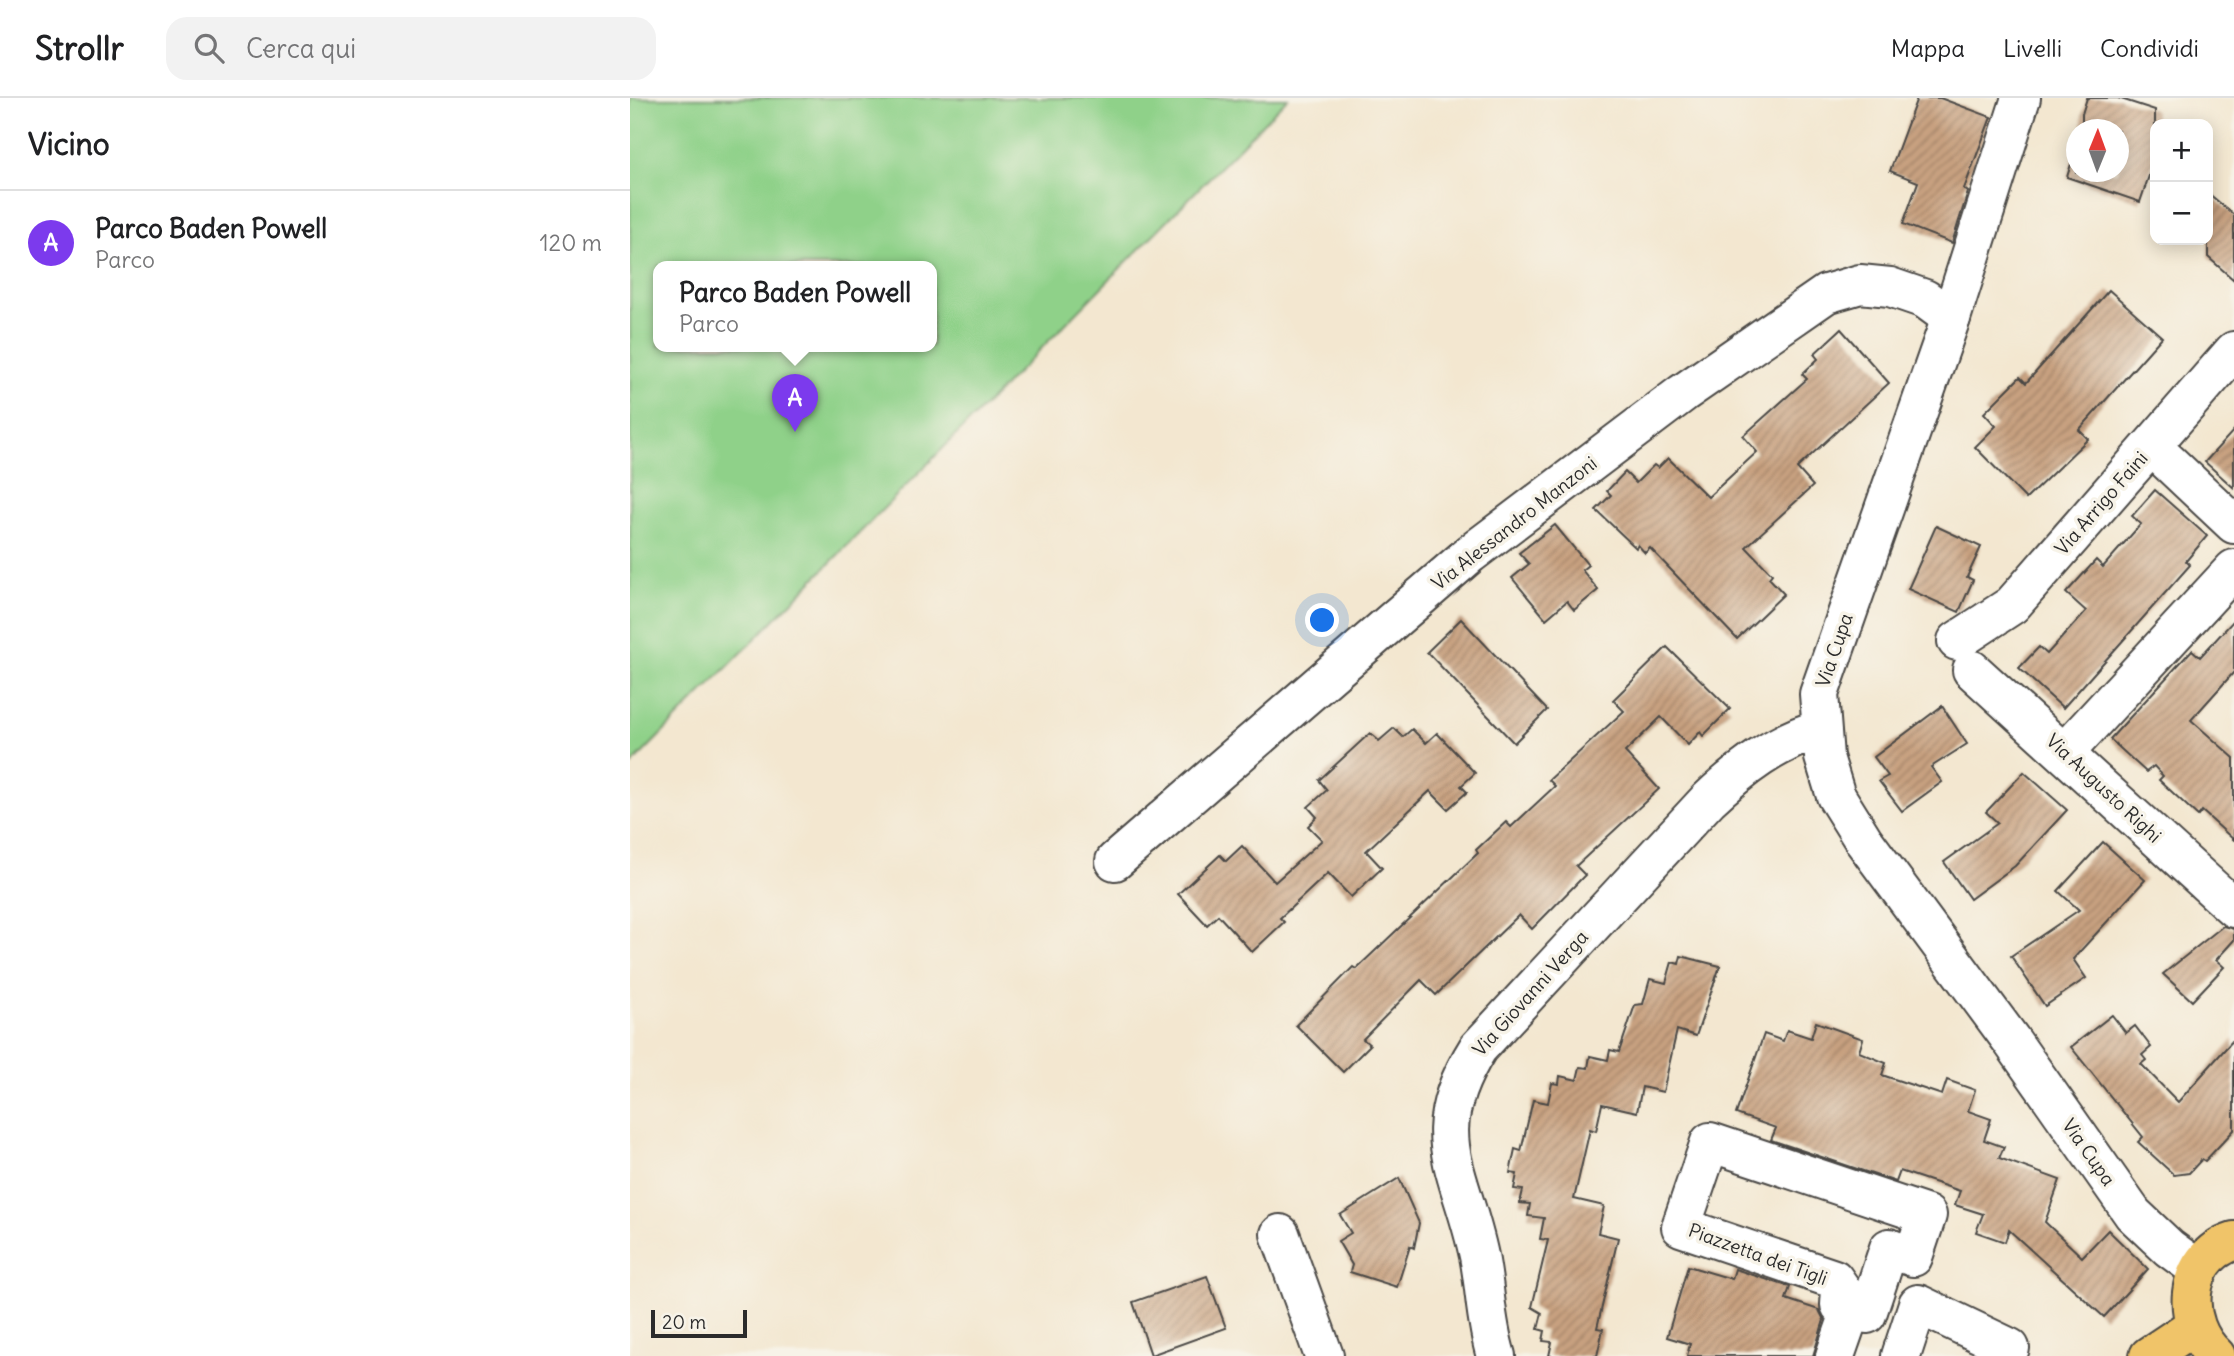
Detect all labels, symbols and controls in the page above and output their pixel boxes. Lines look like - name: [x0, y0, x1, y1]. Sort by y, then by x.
- search box: [166, 17, 656, 80]
- text: Strollr: [35, 27, 124, 69]
- icon: search: [190, 29, 228, 67]
- text: Cerca qui: [246, 32, 356, 65]
- text: Mappa: [1891, 33, 1965, 63]
- text: Livelli: [2003, 33, 2062, 63]
- text: Condividi: [2100, 33, 2199, 63]
- north arrow: [2066, 119, 2129, 182]
- map controls: [2150, 119, 2213, 245]
- button: +: [2150, 119, 2213, 182]
- text: Vicino: [28, 125, 110, 163]
- button: −: [2150, 182, 2213, 245]
- text: Parco Baden Powell: [95, 212, 327, 245]
- text: A: [44, 228, 58, 257]
- text: 120 m: [539, 228, 602, 257]
- text: Parco: [95, 245, 155, 274]
- popup: [653, 261, 937, 352]
- text: Parco Baden Powell: [679, 276, 911, 309]
- text: Parco: [679, 309, 739, 338]
- pin: A: [772, 374, 818, 432]
- street label: Via Arrigo Faini: [2049, 446, 2153, 560]
- street label: Via Alessandro Manzoni: [1427, 451, 1601, 595]
- your location: [1305, 603, 1339, 637]
- street label: Via Cupa: [1810, 610, 1858, 690]
- street label: Via Augusto Righi: [2041, 728, 2167, 848]
- street label: Via Giovanni Verga: [1467, 925, 1593, 1061]
- street label: Via Cupa: [2057, 1114, 2121, 1190]
- street label: Piazzetta dei Tigli: [1685, 1218, 1831, 1290]
- scale bar: [651, 1307, 747, 1339]
- text: 20 m: [662, 1310, 706, 1334]

